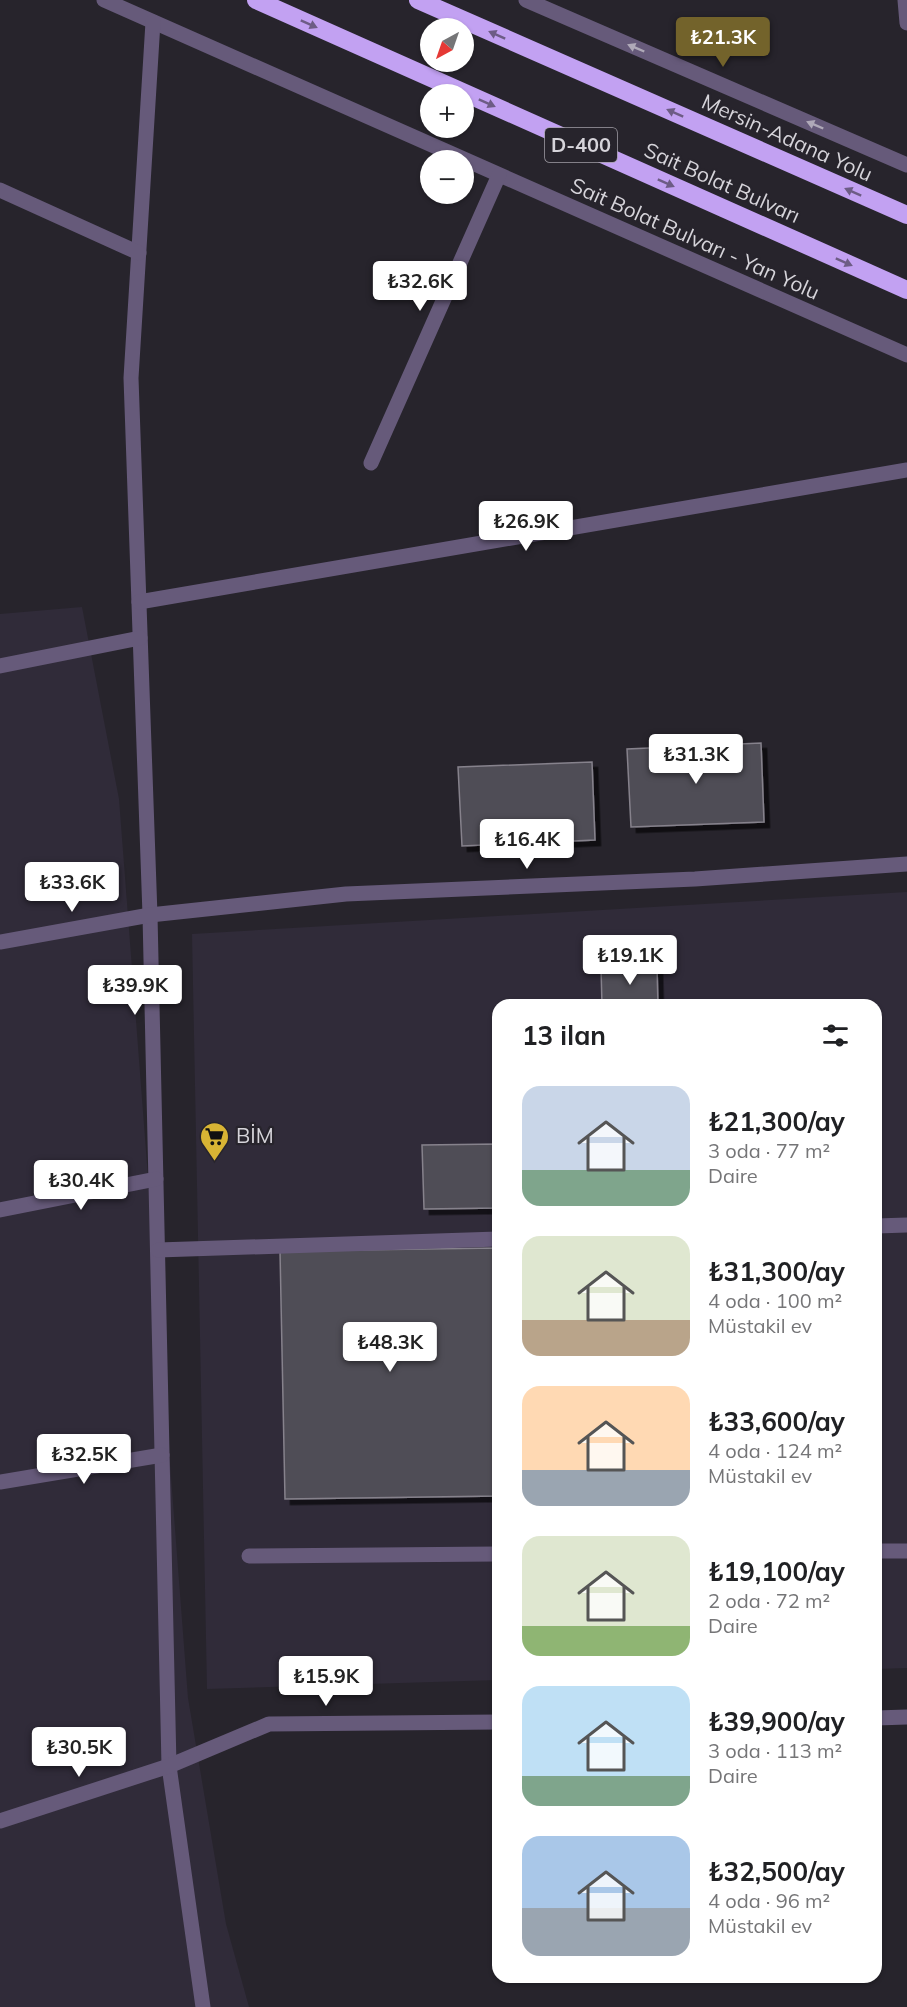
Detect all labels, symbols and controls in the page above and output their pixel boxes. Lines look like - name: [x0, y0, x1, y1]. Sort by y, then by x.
- pin: ₺21.3K: [674, 17, 772, 68]
- north arrow: [420, 18, 474, 72]
- map controls: [420, 18, 474, 204]
- one-way arrow: [301, 19, 319, 29]
- text: ₺21.3K: [690, 24, 756, 49]
- one-way arrow: [488, 30, 505, 39]
- one-way arrow: [626, 43, 644, 53]
- button: +: [420, 84, 474, 138]
- street label: Mersin-Adana Yolu: [698, 88, 877, 186]
- one-way arrow: [479, 98, 497, 108]
- one-way arrow: [666, 108, 684, 117]
- one-way arrow: [806, 121, 823, 130]
- road number: D-400: [545, 128, 617, 162]
- street label: Sait Bolat Bulvarı: [640, 136, 804, 228]
- button: −: [420, 150, 474, 204]
- street label: Sait Bolat Bulvarı - Yan Yolu: [567, 171, 824, 305]
- one-way arrow: [657, 178, 674, 187]
- one-way arrow: [844, 187, 862, 197]
- one-way arrow: [835, 257, 853, 267]
- pin: ₺32.6K: [371, 261, 469, 312]
- text: ₺32.6K: [387, 268, 453, 293]
- pin: ₺26.9K: [477, 501, 575, 552]
- text: ₺26.9K: [493, 508, 559, 533]
- pin: ₺31.3K: [647, 734, 745, 785]
- text: ₺31.3K: [663, 741, 729, 766]
- pin: ₺16.4K: [478, 819, 576, 870]
- text: ₺16.4K: [494, 826, 560, 851]
- pin: ₺33.6K: [23, 862, 121, 913]
- text: ₺33.6K: [39, 869, 105, 894]
- pin: ₺19.1K: [581, 935, 679, 986]
- text: ₺19.1K: [597, 942, 663, 967]
- pin: ₺39.9K: [86, 965, 184, 1016]
- text: ₺39.9K: [102, 972, 168, 997]
- text: 13 ilan: [522, 1019, 606, 1052]
- icon: filters: [819, 1019, 852, 1052]
- text: ₺21,300/ay: [708, 1105, 845, 1138]
- icon: home: [570, 1110, 642, 1182]
- supermarket icon: BİM: [199, 1120, 231, 1162]
- place label: BİM: [236, 1122, 274, 1148]
- text: 3 oda · 77 m²: [708, 1138, 830, 1163]
- pin: ₺30.4K: [32, 1160, 130, 1211]
- text: Daire: [708, 1163, 758, 1188]
- text: ₺30.4K: [48, 1167, 114, 1192]
- text: ₺31,300/ay: [708, 1255, 845, 1288]
- icon: home: [570, 1260, 642, 1332]
- text: 4 oda · 100 m²: [708, 1288, 842, 1313]
- text: Müstakil ev: [708, 1313, 812, 1338]
- pin: ₺48.3K: [341, 1322, 439, 1373]
- text: ₺48.3K: [357, 1329, 423, 1354]
- text: ₺33,600/ay: [708, 1405, 845, 1438]
- icon: home: [570, 1410, 642, 1482]
- pin: ₺32.5K: [35, 1434, 133, 1485]
- text: 4 oda · 124 m²: [708, 1438, 842, 1463]
- text: ₺32.5K: [51, 1441, 117, 1466]
- text: Müstakil ev: [708, 1463, 812, 1488]
- text: ₺19,100/ay: [708, 1555, 845, 1588]
- icon: home: [570, 1560, 642, 1632]
- text: 2 oda · 72 m²: [708, 1588, 830, 1613]
- text: Daire: [708, 1613, 758, 1638]
- pin: ₺15.9K: [277, 1656, 375, 1707]
- text: ₺15.9K: [293, 1663, 359, 1688]
- text: ₺39,900/ay: [708, 1705, 845, 1738]
- icon: home: [570, 1710, 642, 1782]
- pin: ₺30.5K: [30, 1727, 128, 1778]
- text: ₺30.5K: [46, 1734, 112, 1759]
- text: 3 oda · 113 m²: [708, 1738, 842, 1763]
- text: Daire: [708, 1763, 758, 1788]
- text: ₺32,500/ay: [708, 1855, 845, 1888]
- icon: home: [570, 1860, 642, 1932]
- text: 4 oda · 96 m²: [708, 1888, 830, 1913]
- text: Müstakil ev: [708, 1913, 812, 1938]

